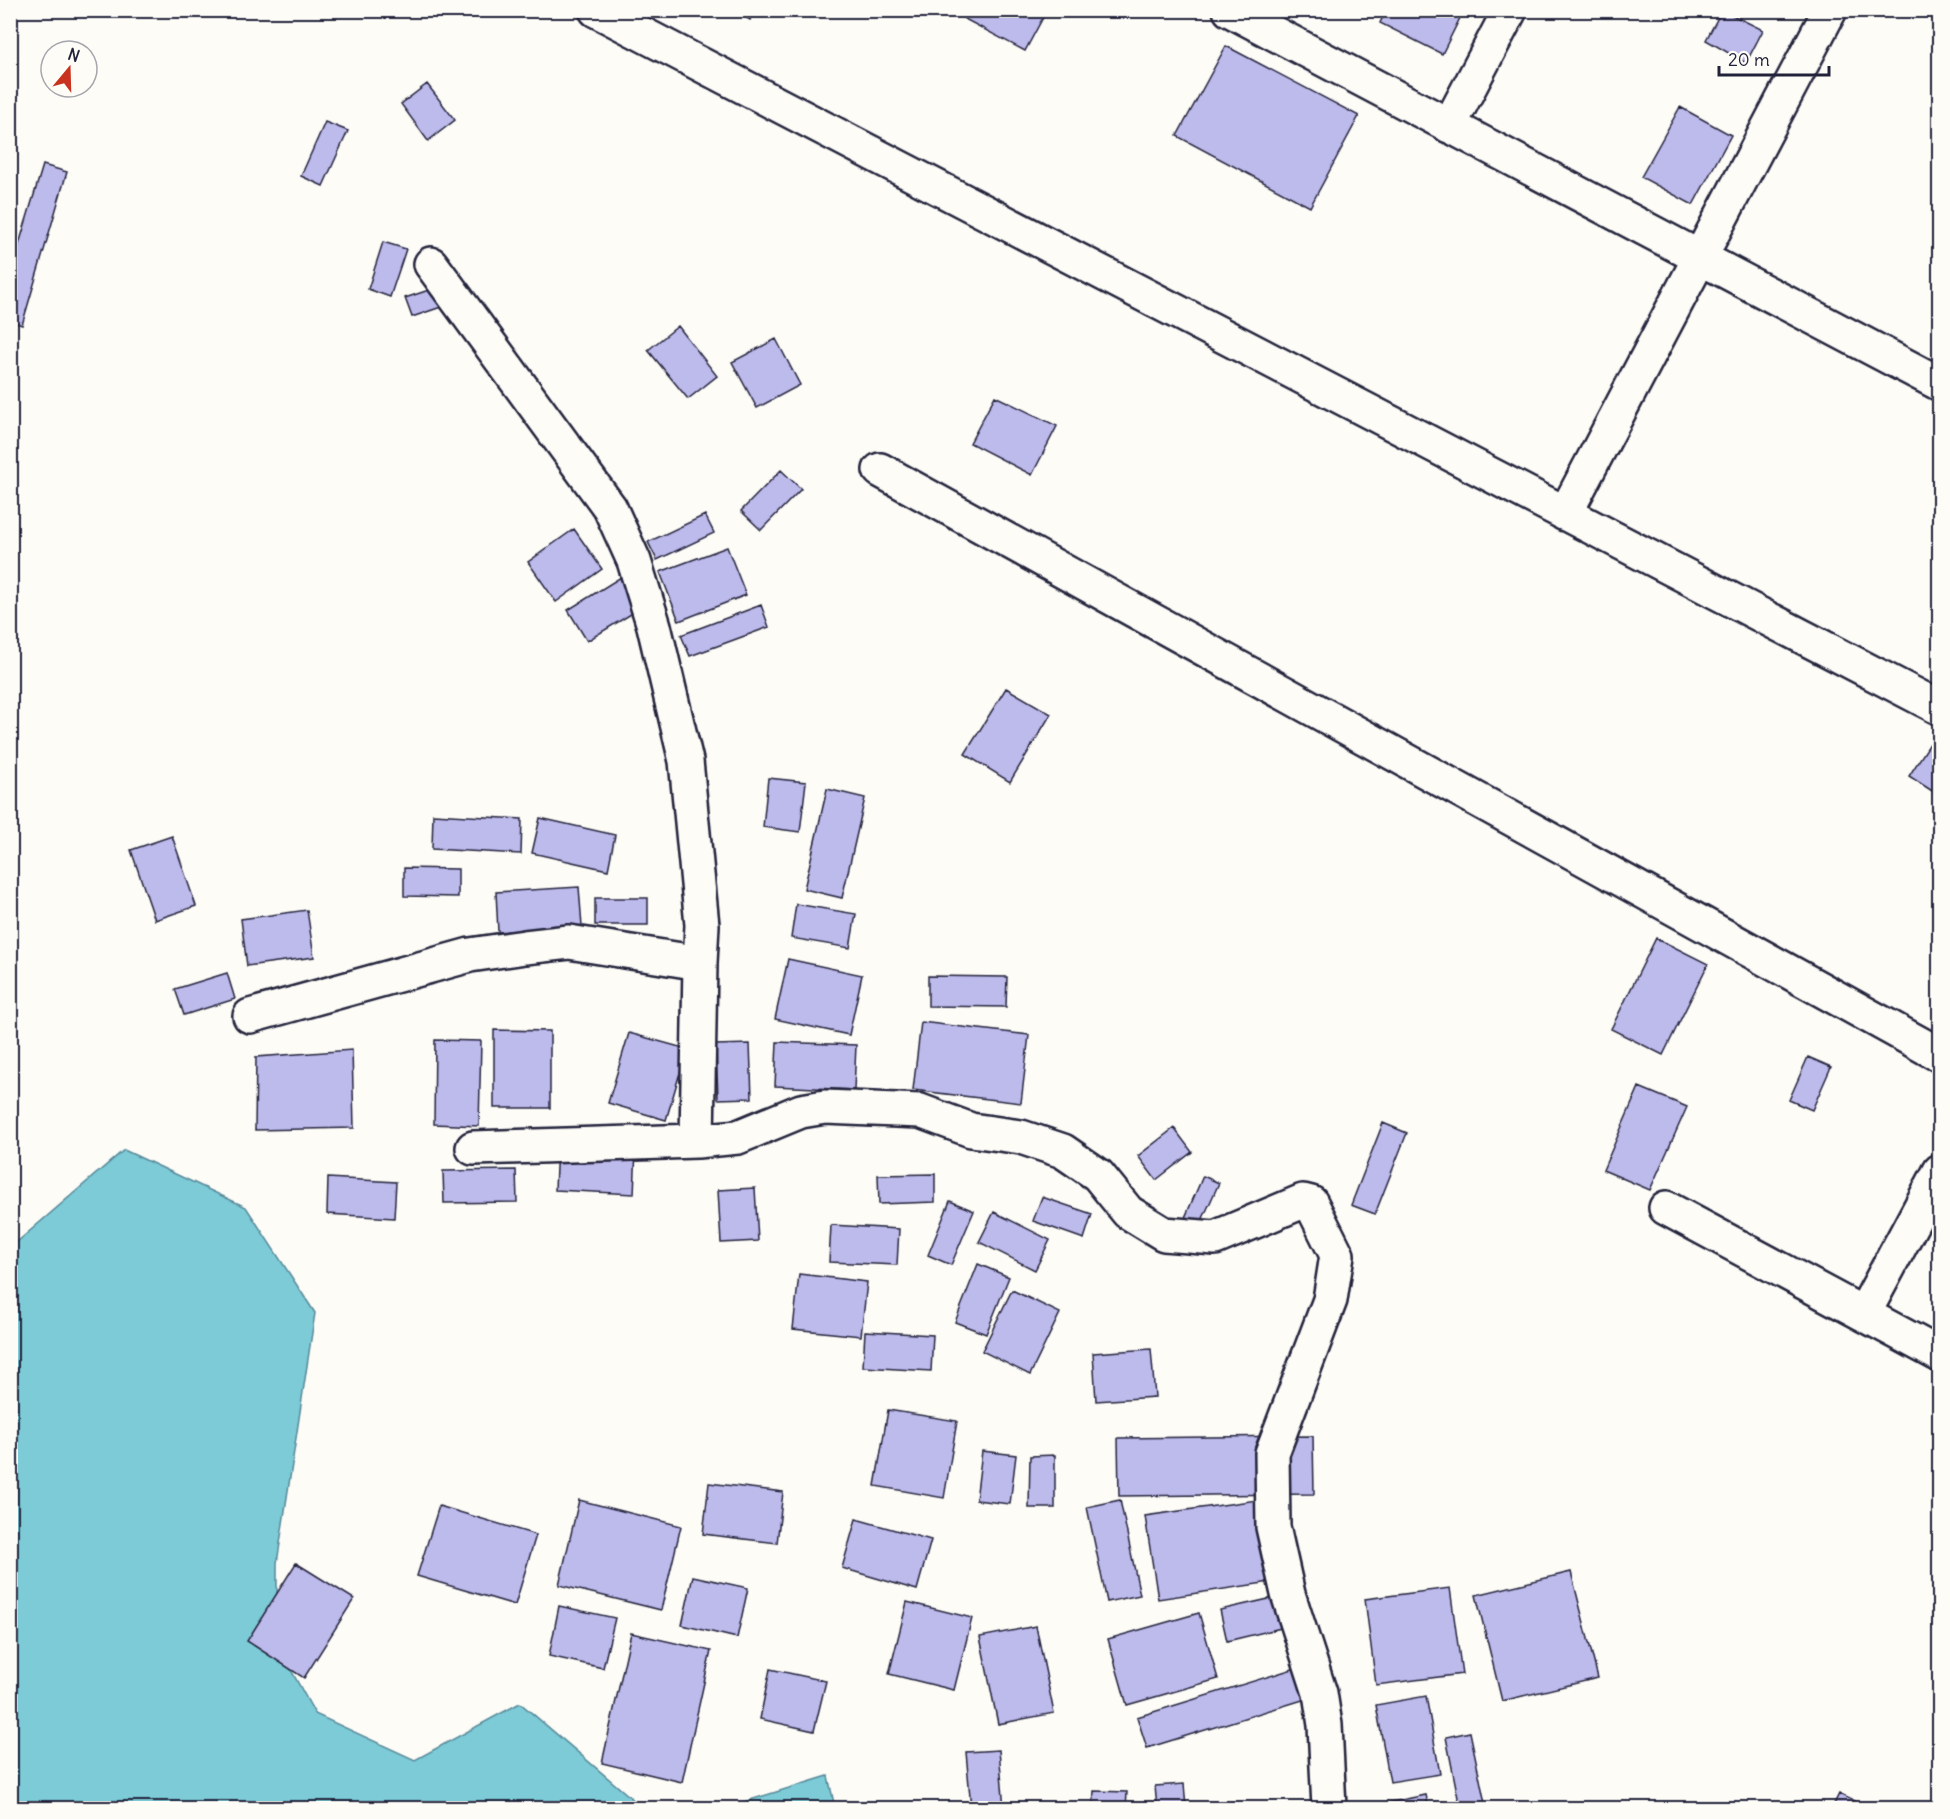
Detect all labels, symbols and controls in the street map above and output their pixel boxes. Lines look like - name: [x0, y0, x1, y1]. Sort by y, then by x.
- north arrow: [39, 39, 99, 99]
- scale bar: [1719, 39, 1828, 77]
- text: N: [65, 44, 82, 66]
- text: 20 m: [1728, 48, 1770, 71]

